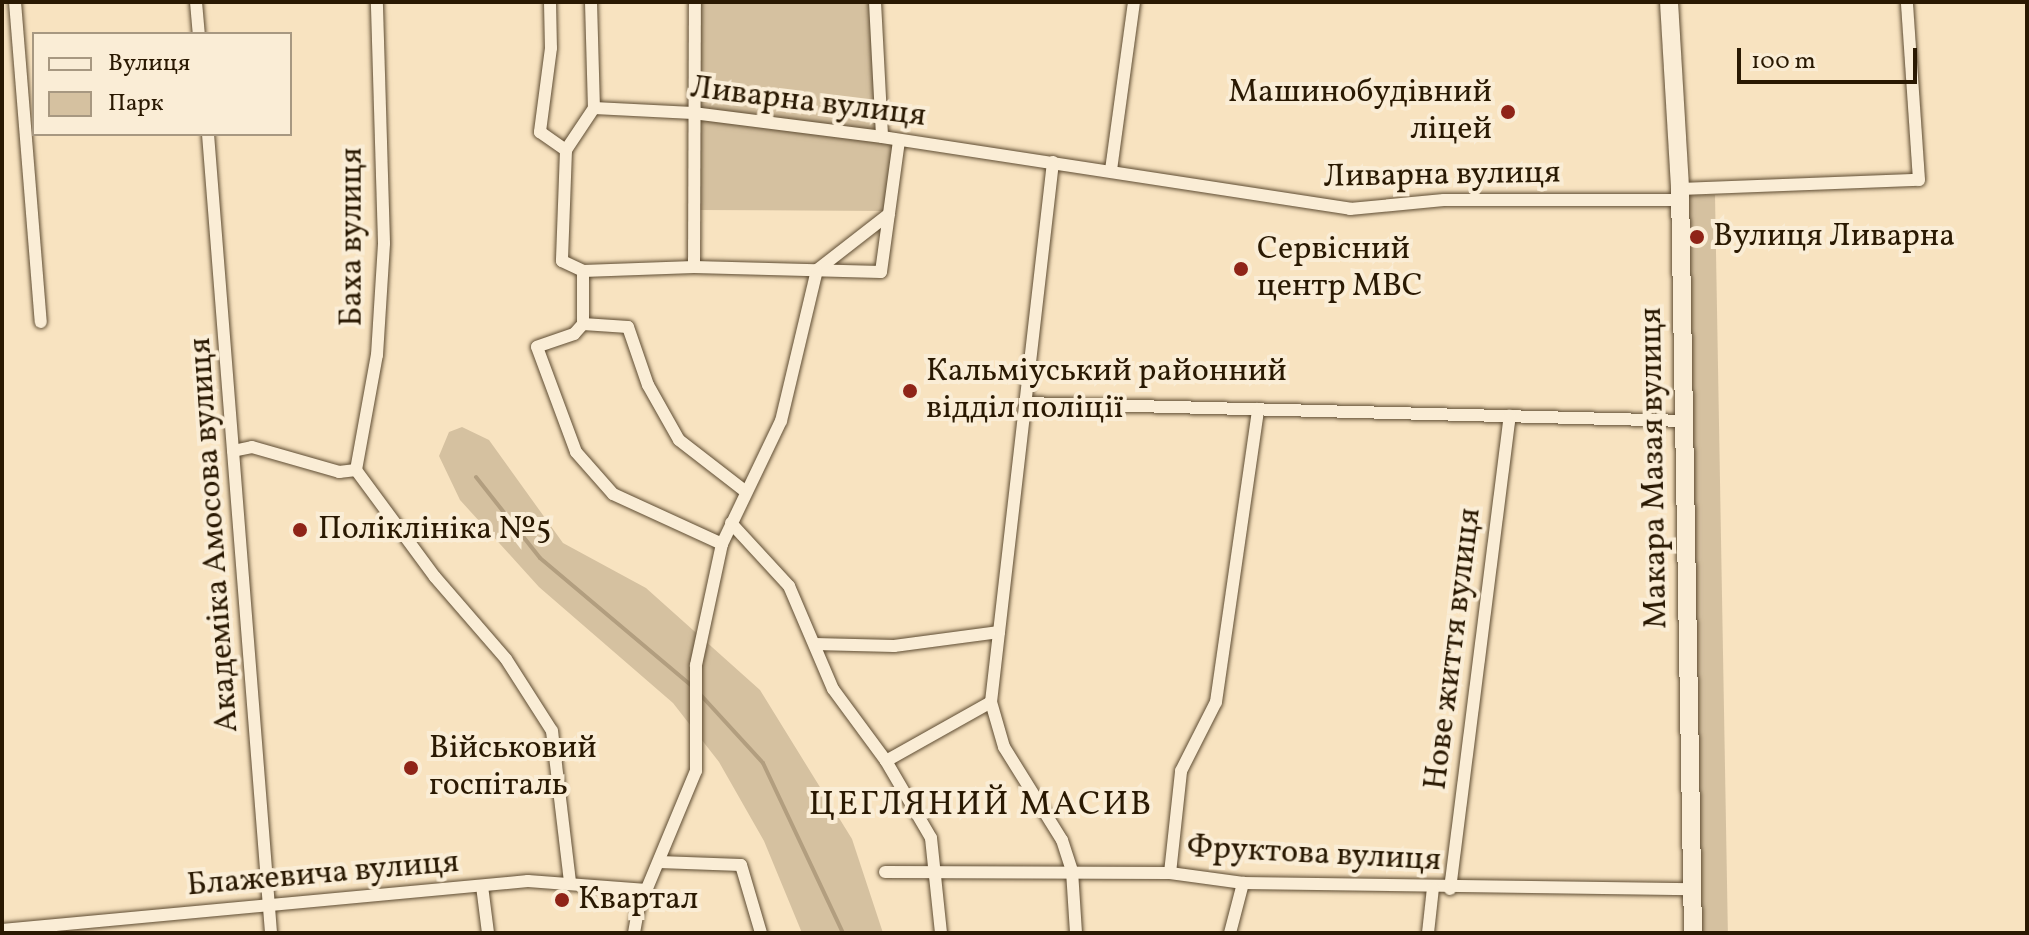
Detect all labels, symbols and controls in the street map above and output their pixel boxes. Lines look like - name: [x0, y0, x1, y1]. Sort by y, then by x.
- legend: [32, 32, 292, 136]
- scale bar: [1741, 32, 1921, 82]
- text: 100 m: [1751, 45, 1816, 79]
- text: Вулиця: [108, 47, 190, 81]
- street label: Ливарна вулиця: [688, 69, 928, 137]
- place label: Машинобудівний ліцей: [1228, 75, 1492, 150]
- text: Парк: [108, 87, 164, 121]
- marker: Машинобудівний ліцей: [1499, 103, 1517, 121]
- street label: Баха вулиця: [334, 147, 372, 327]
- street label: Ливарна вулиця: [1323, 155, 1561, 197]
- place label: Вулиця Ливарна: [1713, 218, 1955, 256]
- marker: Вулиця Ливарна: [1688, 228, 1706, 246]
- place label: Сервісний центр МВС: [1257, 232, 1423, 307]
- marker: Сервісний центр МВС: [1232, 260, 1250, 278]
- street label: Макара Мазая вулиця: [1633, 307, 1677, 629]
- street label: Академіка Амосова вулиця: [182, 336, 248, 734]
- place label: Кальміуський районний відділ поліції: [926, 354, 1287, 429]
- marker: Кальміуський районний відділ поліції: [901, 382, 919, 400]
- street label: Нове життя вулиця: [1418, 506, 1490, 792]
- place label: Поліклініка №5: [318, 511, 551, 549]
- marker: Поліклініка №5: [289, 519, 311, 541]
- place label: Військовий госпіталь: [429, 731, 597, 806]
- marker: Військовий госпіталь: [400, 757, 422, 779]
- district label: ЦЕГЛЯНИЙ МАСИВ: [809, 786, 1153, 826]
- street label: Фруктова вулиця: [1186, 829, 1442, 881]
- street label: Блажевича вулиця: [185, 844, 461, 906]
- place label: Квартал: [578, 881, 699, 919]
- marker: Квартал: [553, 891, 571, 909]

